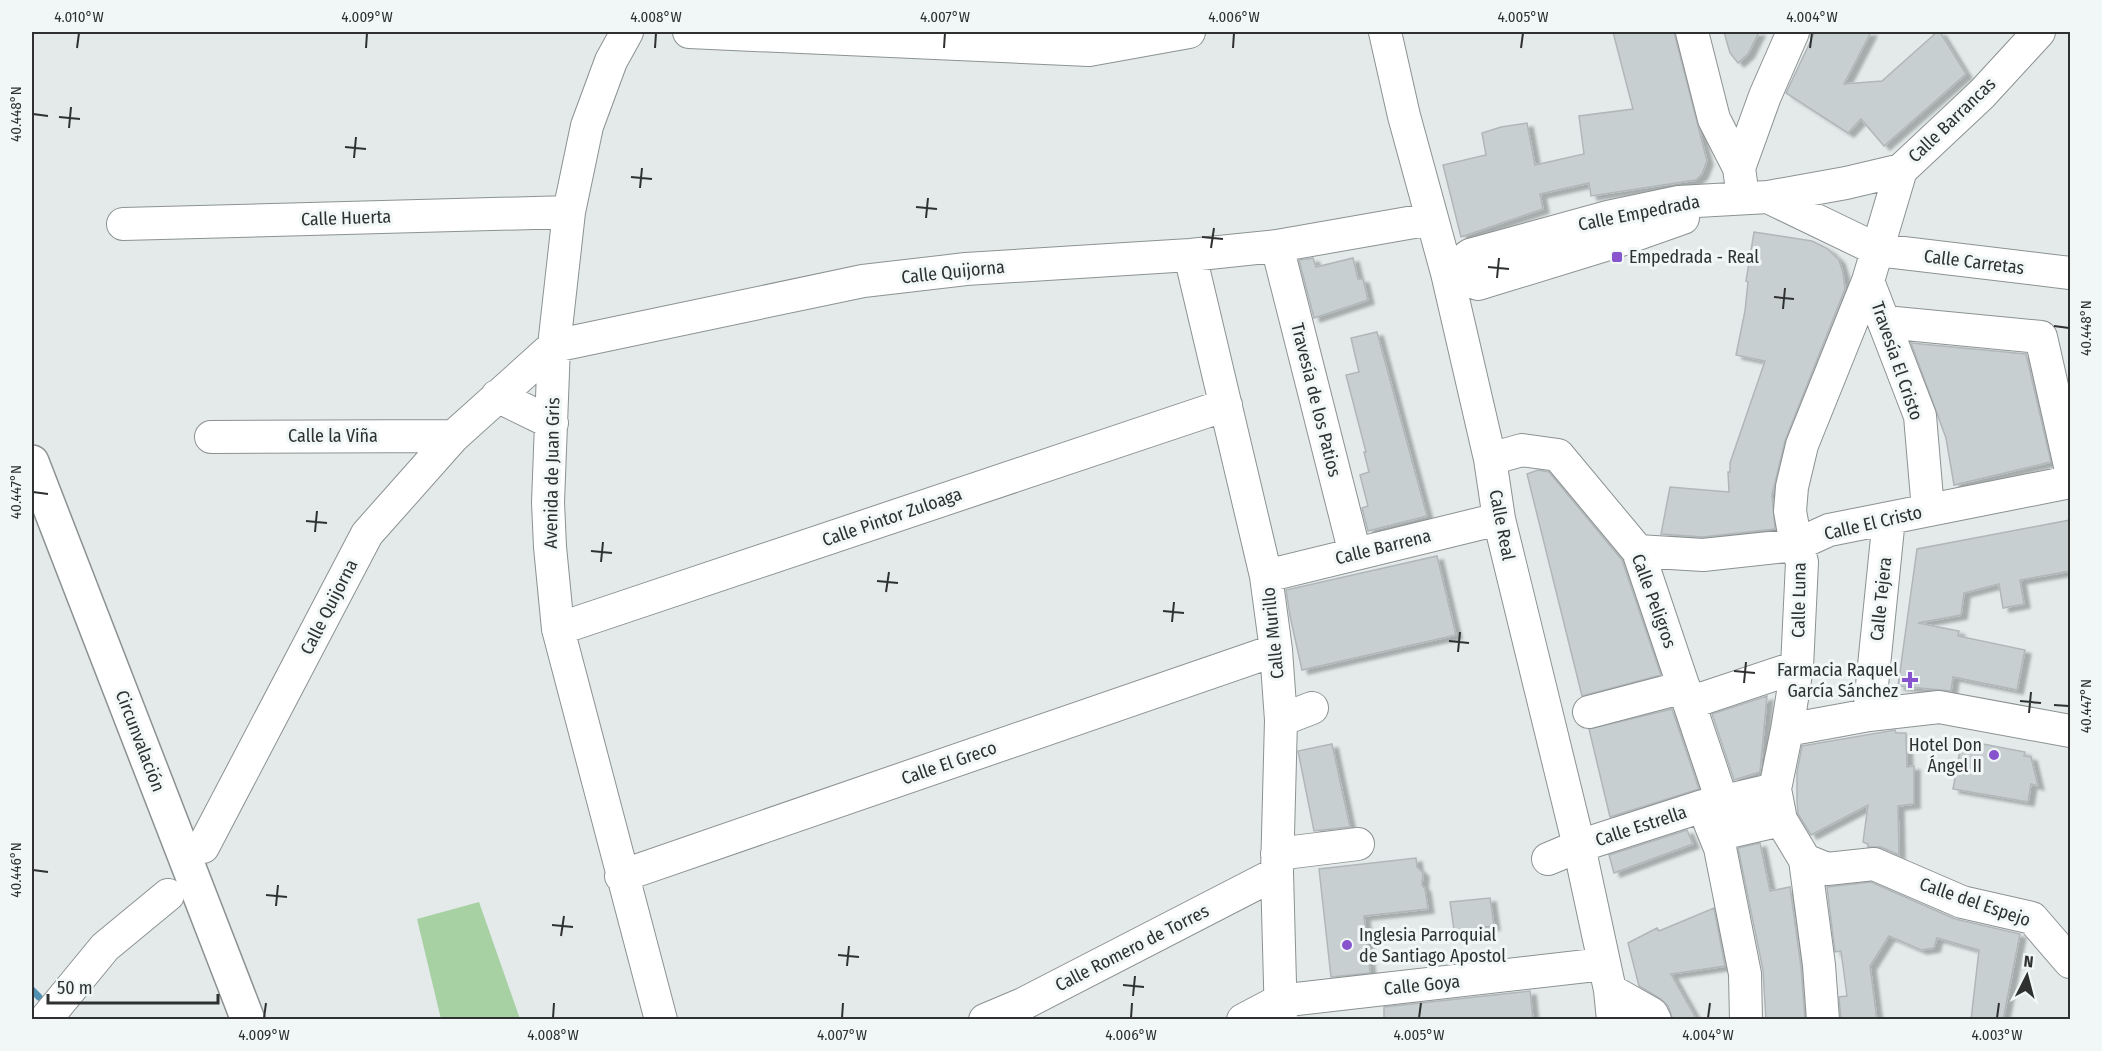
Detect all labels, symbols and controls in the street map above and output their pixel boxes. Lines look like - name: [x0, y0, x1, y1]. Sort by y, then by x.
- text: 4.010°W: [54, 8, 104, 26]
- text: 4.009°W: [341, 8, 393, 26]
- text: 4.008°W: [630, 8, 682, 26]
- text: 4.007°W: [920, 8, 970, 26]
- text: 4.006°W: [1208, 8, 1260, 26]
- text: 4.005°W: [1498, 8, 1548, 26]
- text: 4.004°W: [1786, 8, 1838, 26]
- street label: Calle Barrancas: [1904, 73, 2001, 167]
- text: 40.448°N: [7, 86, 25, 142]
- street label: Calle Empedrada: [1576, 190, 1702, 236]
- street label: Calle Huerta: [301, 205, 392, 231]
- street label: Calle Carretas: [1923, 245, 2026, 279]
- place label: Empedrada - Real: [1629, 246, 1759, 268]
- marker: Empedrada - Real: [1610, 250, 1624, 264]
- street label: Calle Quijorna: [900, 256, 1006, 288]
- street label: Travesía El Cristo: [1866, 299, 1928, 423]
- text: 40.448°N: [2077, 300, 2095, 356]
- street label: Travesía de los Patios: [1286, 321, 1346, 480]
- street label: Avenida de Juan Gris: [540, 397, 564, 549]
- street label: Calle la Viña: [288, 425, 378, 447]
- text: 40.447°N: [7, 465, 25, 519]
- street label: Calle Pintor Zuloaga: [819, 483, 965, 551]
- street label: Calle Real: [1484, 488, 1520, 563]
- street label: Calle El Cristo: [1822, 501, 1924, 545]
- street label: Calle Barrena: [1333, 524, 1433, 570]
- street label: Calle Peligros: [1627, 551, 1681, 651]
- street label: Calle Quijorna: [296, 556, 362, 658]
- street label: Calle Tejera: [1866, 556, 1896, 642]
- street label: Calle Luna: [1787, 562, 1811, 638]
- street label: Calle Murillo: [1257, 586, 1289, 680]
- place label: Farmacia Raquel García Sánchez: [1777, 659, 1898, 702]
- marker: Farmacia Raquel García Sánchez: [1903, 673, 1917, 687]
- text: 40.447°N: [2077, 679, 2095, 733]
- street label: Circunvalación: [111, 687, 169, 795]
- place label: Hotel Don Ángel II: [1909, 734, 1982, 777]
- street label: Calle El Greco: [898, 736, 1000, 790]
- marker: Hotel Don Ángel II: [1987, 748, 2001, 762]
- street label: Calle Estrella: [1592, 801, 1690, 851]
- text: 40.446°N: [7, 842, 25, 898]
- street label: Calle del Espejo: [1916, 873, 2034, 931]
- street label: Calle Romero de Torres: [1051, 900, 1213, 996]
- place label: Inglesia Parroquial de Santiago Apostol: [1359, 924, 1506, 967]
- marker: Inglesia Parroquial de Santiago Apostol: [1340, 938, 1354, 952]
- north arrow: [1997, 946, 2057, 1006]
- text: N: [2023, 952, 2034, 972]
- scale bar: [48, 967, 218, 1005]
- street label: Calle Goya: [1383, 970, 1461, 1000]
- text: 50 m: [57, 977, 93, 999]
- text: 4.009°W: [238, 1026, 290, 1044]
- text: 4.008°W: [527, 1026, 579, 1044]
- text: 4.007°W: [817, 1026, 867, 1044]
- text: 4.006°W: [1105, 1026, 1157, 1044]
- text: 4.005°W: [1394, 1026, 1444, 1044]
- text: 4.004°W: [1682, 1026, 1734, 1044]
- text: 4.003°W: [1972, 1026, 2022, 1044]

